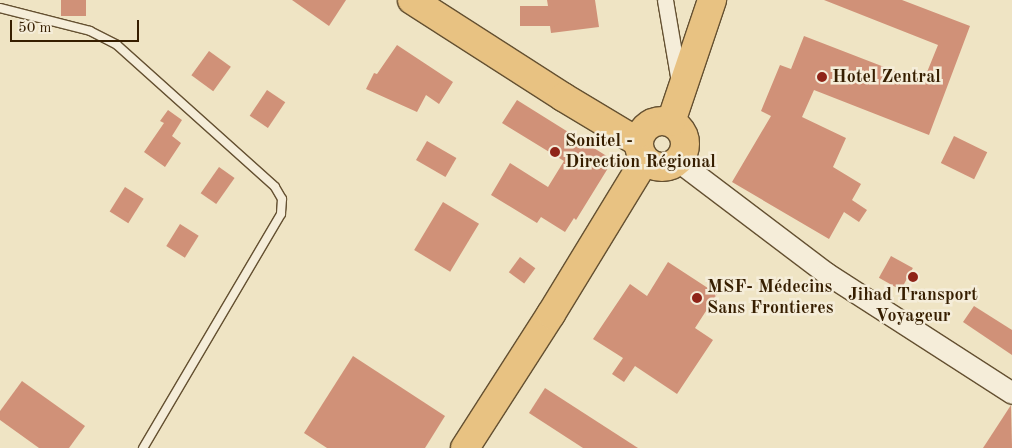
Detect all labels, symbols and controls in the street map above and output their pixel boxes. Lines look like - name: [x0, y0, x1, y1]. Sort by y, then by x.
- scale bar: [12, 10, 141, 42]
- text: 50 m: [18, 21, 52, 36]
- place label: Hotel Zentral: [832, 66, 941, 88]
- marker: Hotel Zentral: [816, 71, 828, 83]
- place label: Sonitel - Direction Régional: [565, 131, 716, 173]
- marker: Sonitel - Direction Régional: [549, 146, 561, 158]
- marker: Jihad Transport Voyageur: [907, 271, 919, 283]
- place label: MSF- Médecins Sans Frontieres: [707, 277, 833, 320]
- place label: Jihad Transport Voyageur: [848, 285, 978, 328]
- marker: MSF- Médecins Sans Frontieres: [691, 292, 703, 304]

